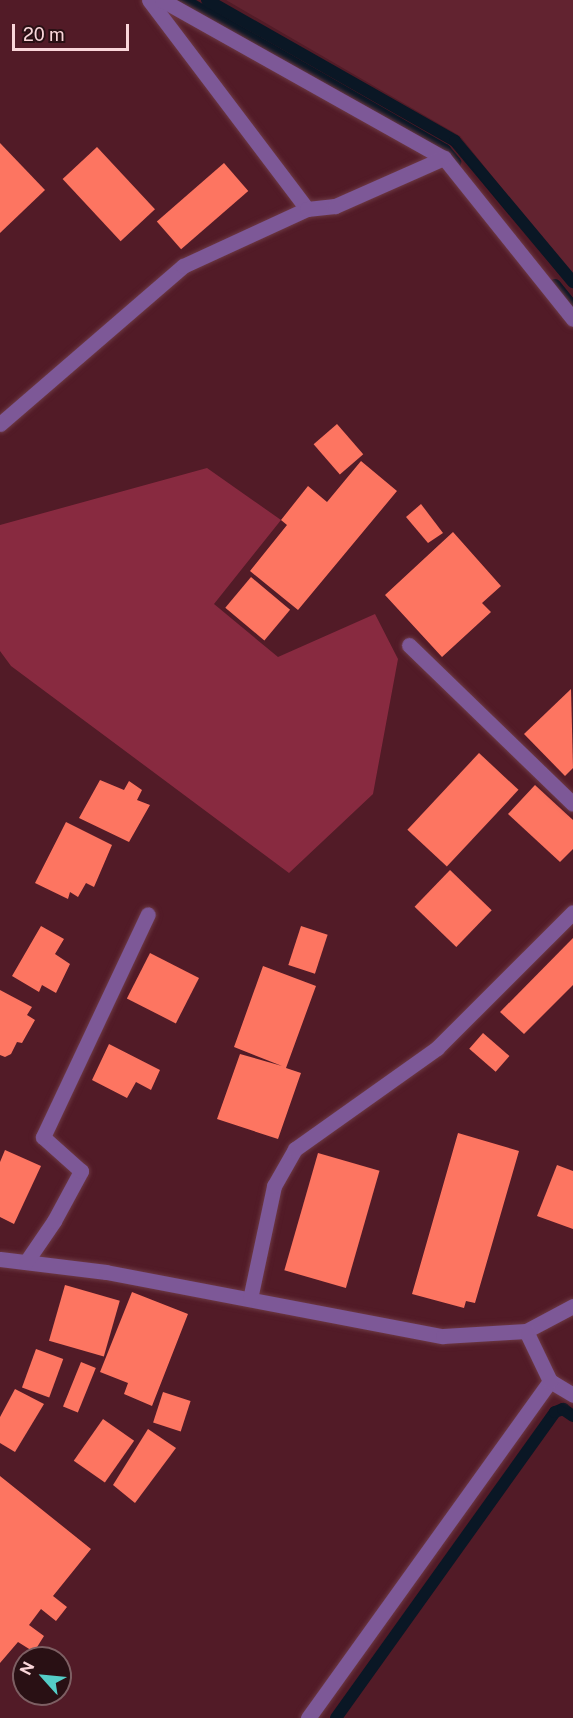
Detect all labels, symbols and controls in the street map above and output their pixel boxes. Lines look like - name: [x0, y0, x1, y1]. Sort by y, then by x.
- scale bar: [15, 12, 132, 50]
- text: 20 m: [23, 24, 65, 45]
- north arrow: [12, 1646, 72, 1706]
- text: N: [16, 1659, 39, 1678]

